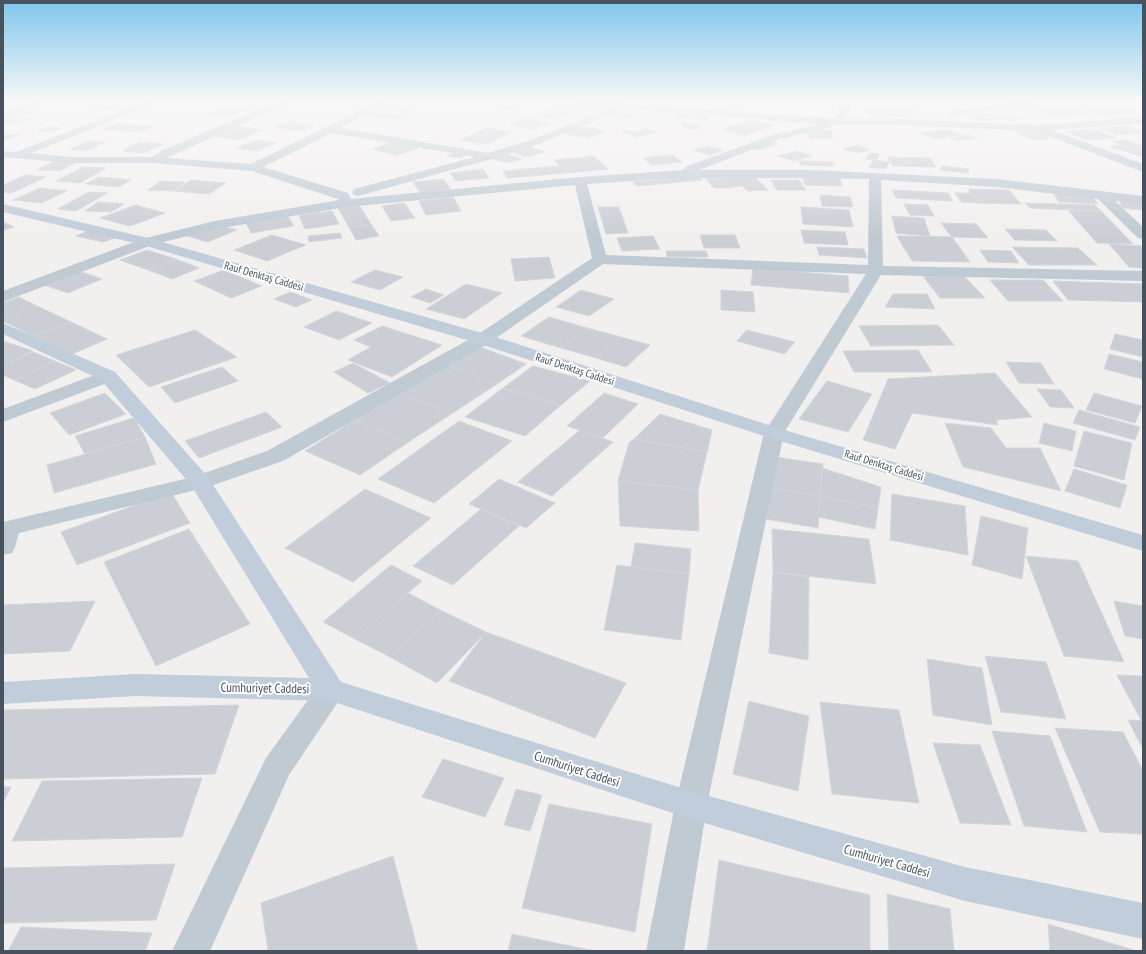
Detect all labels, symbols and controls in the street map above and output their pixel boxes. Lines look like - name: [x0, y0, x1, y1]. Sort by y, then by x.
- street label: Rauf Denktaş Caddesi: [223, 258, 305, 294]
- street label: Rauf Denktaş Caddesi: [534, 350, 616, 388]
- street label: Rauf Denktaş Caddesi: [843, 446, 925, 484]
- street label: Cumhuriyet Caddesi: [220, 679, 310, 697]
- street label: Cumhuriyet Caddesi: [532, 747, 622, 791]
- street label: Cumhuriyet Caddesi: [842, 841, 932, 881]

